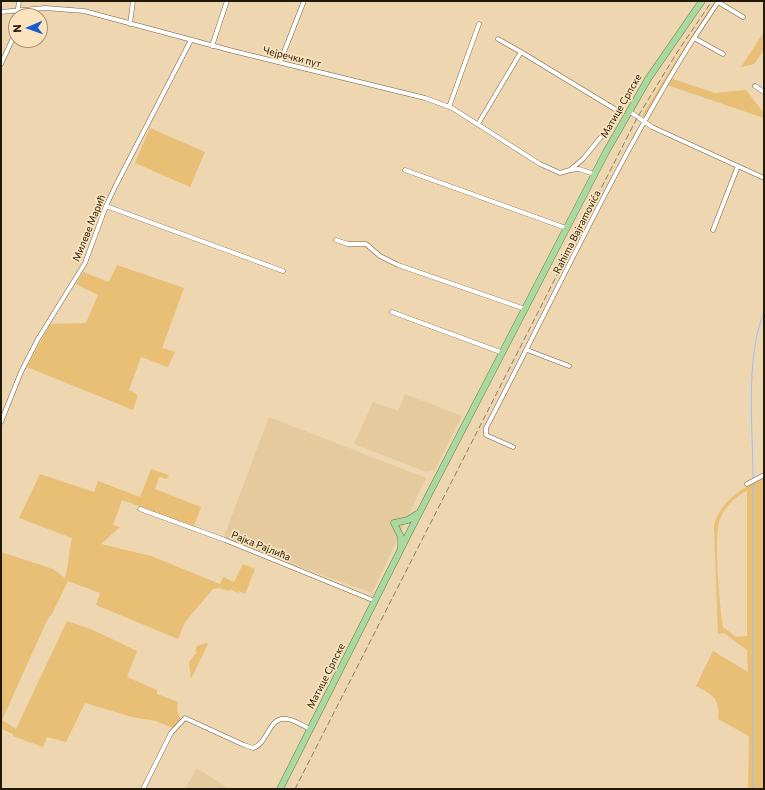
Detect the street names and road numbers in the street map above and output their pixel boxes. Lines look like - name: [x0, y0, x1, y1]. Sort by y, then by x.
- street label: Чејречки пут: [262, 44, 322, 70]
- street label: Матице Српске: [598, 72, 644, 140]
- street label: Rahima Bajramovića: [551, 188, 603, 276]
- street label: Милеве Мaрић: [70, 193, 108, 263]
- street label: Рајка Рајлића: [230, 529, 292, 563]
- street label: Матице Српске: [304, 641, 348, 711]

